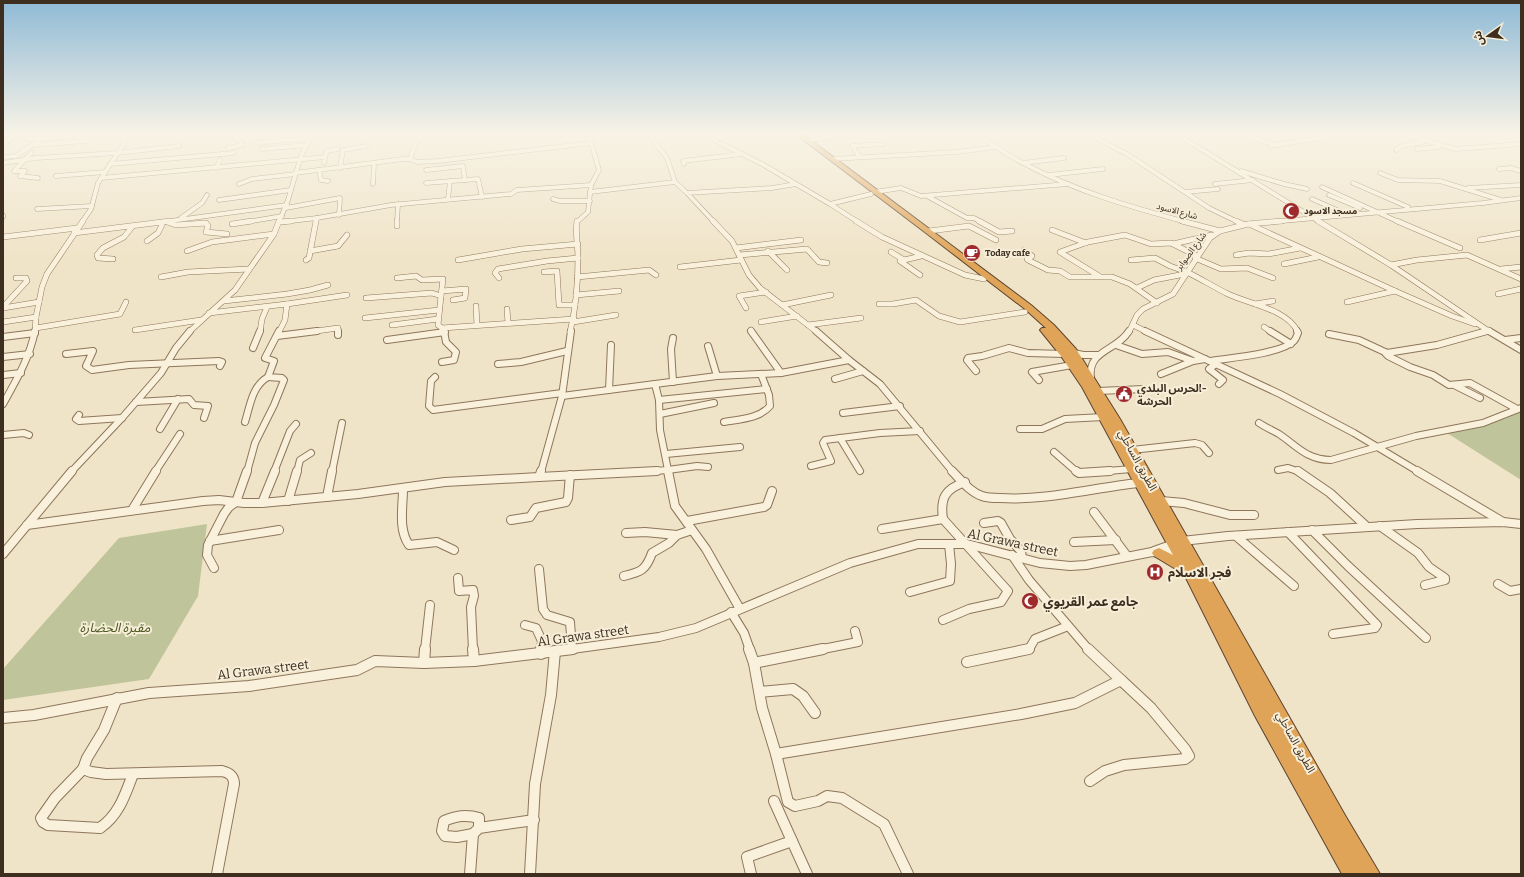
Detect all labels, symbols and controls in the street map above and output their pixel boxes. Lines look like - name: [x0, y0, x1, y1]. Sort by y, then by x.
- north arrow: [1468, 16, 1508, 56]
- text: ش: [1471, 29, 1487, 47]
- street label: شارع الاسود: [1155, 201, 1199, 223]
- mosque icon: مسجد الاسود: [1281, 201, 1301, 221]
- place label: مسجد الاسود: [1304, 206, 1357, 217]
- street label: شارع الصوابر: [1173, 230, 1210, 274]
- cafe icon: Today cafe: [962, 243, 982, 263]
- place label: Today cafe: [985, 248, 1030, 258]
- place label: الحرس البلدي- الحرشة: [1137, 382, 1207, 408]
- public building icon: الحرس البلدي- الحرشة: [1114, 384, 1134, 404]
- street label: الطريق الساحلي: [1113, 428, 1160, 494]
- street label: Al Grawa street: [966, 526, 1060, 559]
- hospital icon: فجر الاسلام: [1145, 562, 1165, 582]
- place label: فجر الاسلام: [1168, 565, 1232, 582]
- mosque icon: جامع عمر القريوي: [1020, 591, 1040, 611]
- place label: جامع عمر القريوي: [1043, 594, 1138, 612]
- park label: مقبرة الحضارة: [80, 620, 150, 636]
- street label: Al Grawa street: [536, 622, 630, 649]
- street label: Al Grawa street: [216, 656, 310, 683]
- street label: الطريق الساحلي: [1271, 710, 1318, 776]

